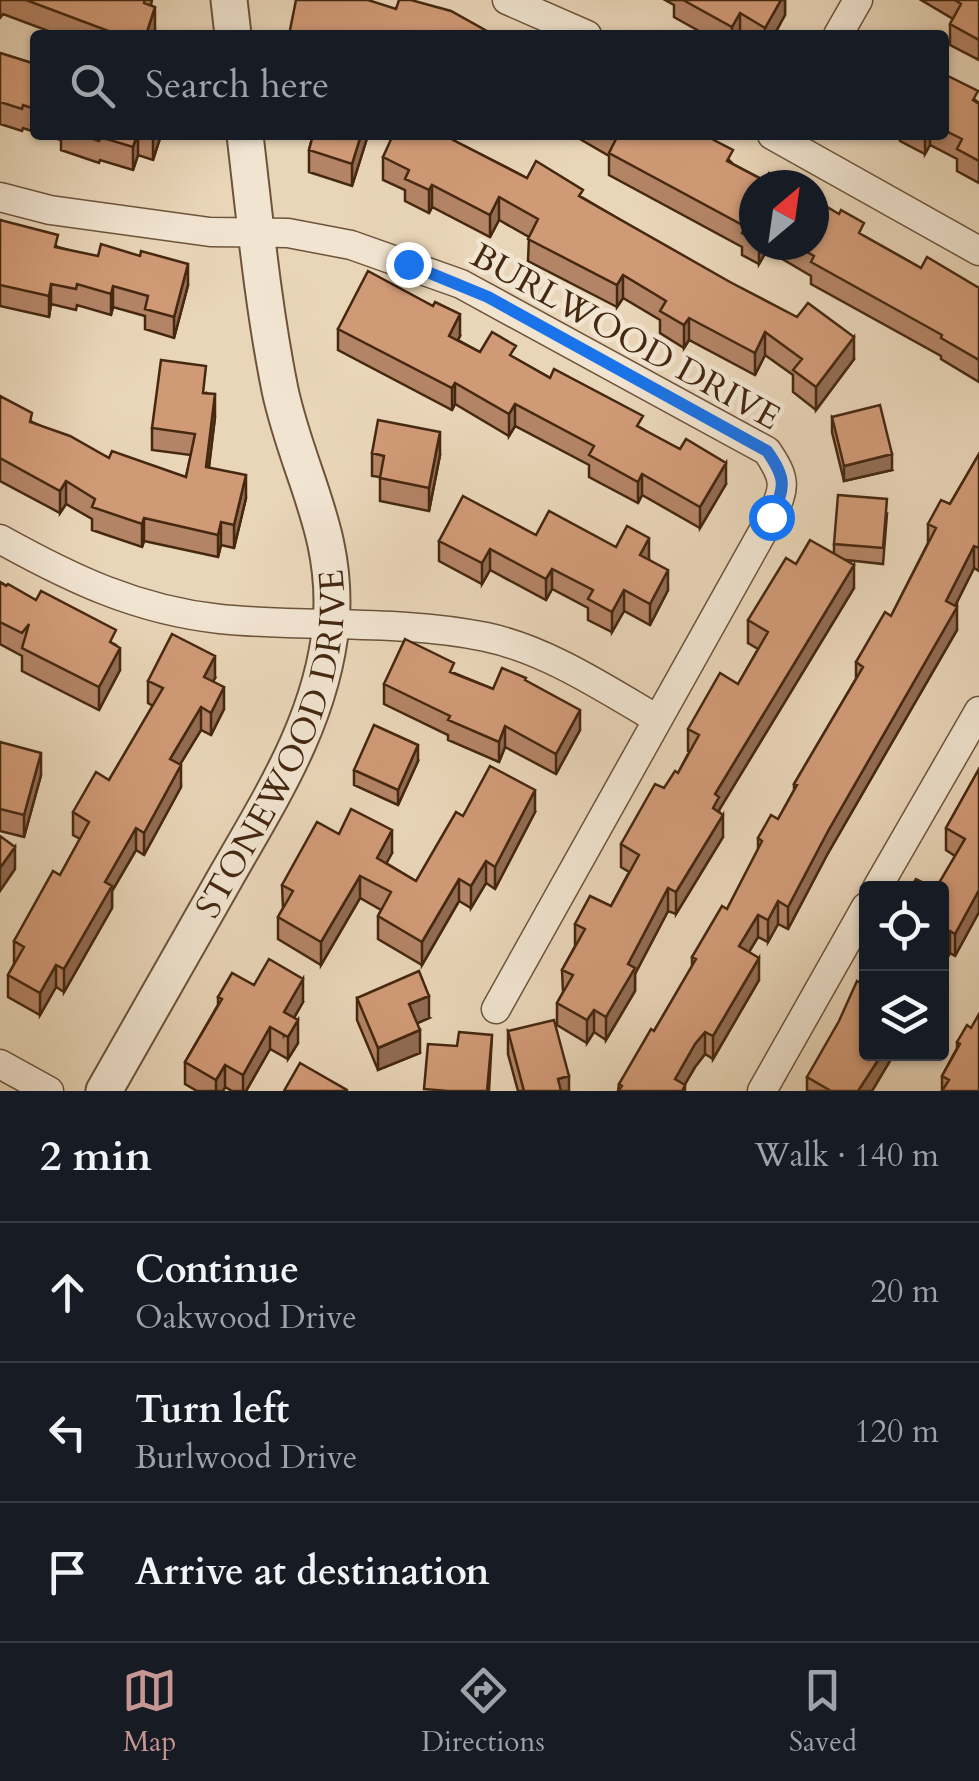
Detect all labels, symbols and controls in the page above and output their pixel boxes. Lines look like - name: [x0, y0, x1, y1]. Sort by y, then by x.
- search box: [30, 30, 949, 140]
- icon: search: [65, 58, 120, 113]
- text: Search here: [145, 59, 329, 111]
- north arrow: [739, 170, 829, 260]
- street label: BURLWOOD DRIVE: [462, 232, 789, 442]
- route end: [386, 242, 432, 288]
- route start: [749, 495, 795, 541]
- street label: STONEWOOD DRIVE: [184, 568, 357, 927]
- map controls: [859, 881, 949, 1061]
- button: locate: [859, 881, 949, 971]
- button: layers: [859, 971, 949, 1061]
- text: 2 min: [40, 1128, 152, 1185]
- text: Walk · 140 m: [754, 1134, 939, 1178]
- text: Continue: [135, 1244, 299, 1296]
- icon: ahead: [40, 1265, 95, 1320]
- text: 20 m: [871, 1270, 939, 1314]
- text: Oakwood Drive: [135, 1296, 357, 1340]
- text: Turn left: [135, 1384, 289, 1436]
- icon: left: [40, 1405, 95, 1460]
- text: 120 m: [854, 1410, 939, 1454]
- text: Burlwood Drive: [135, 1436, 357, 1480]
- icon: arrive: [40, 1545, 95, 1600]
- text: Arrive at destination: [135, 1546, 490, 1598]
- tab: Map: [122, 1663, 177, 1761]
- tab: Directions: [421, 1663, 545, 1761]
- tab: Saved: [789, 1663, 857, 1761]

